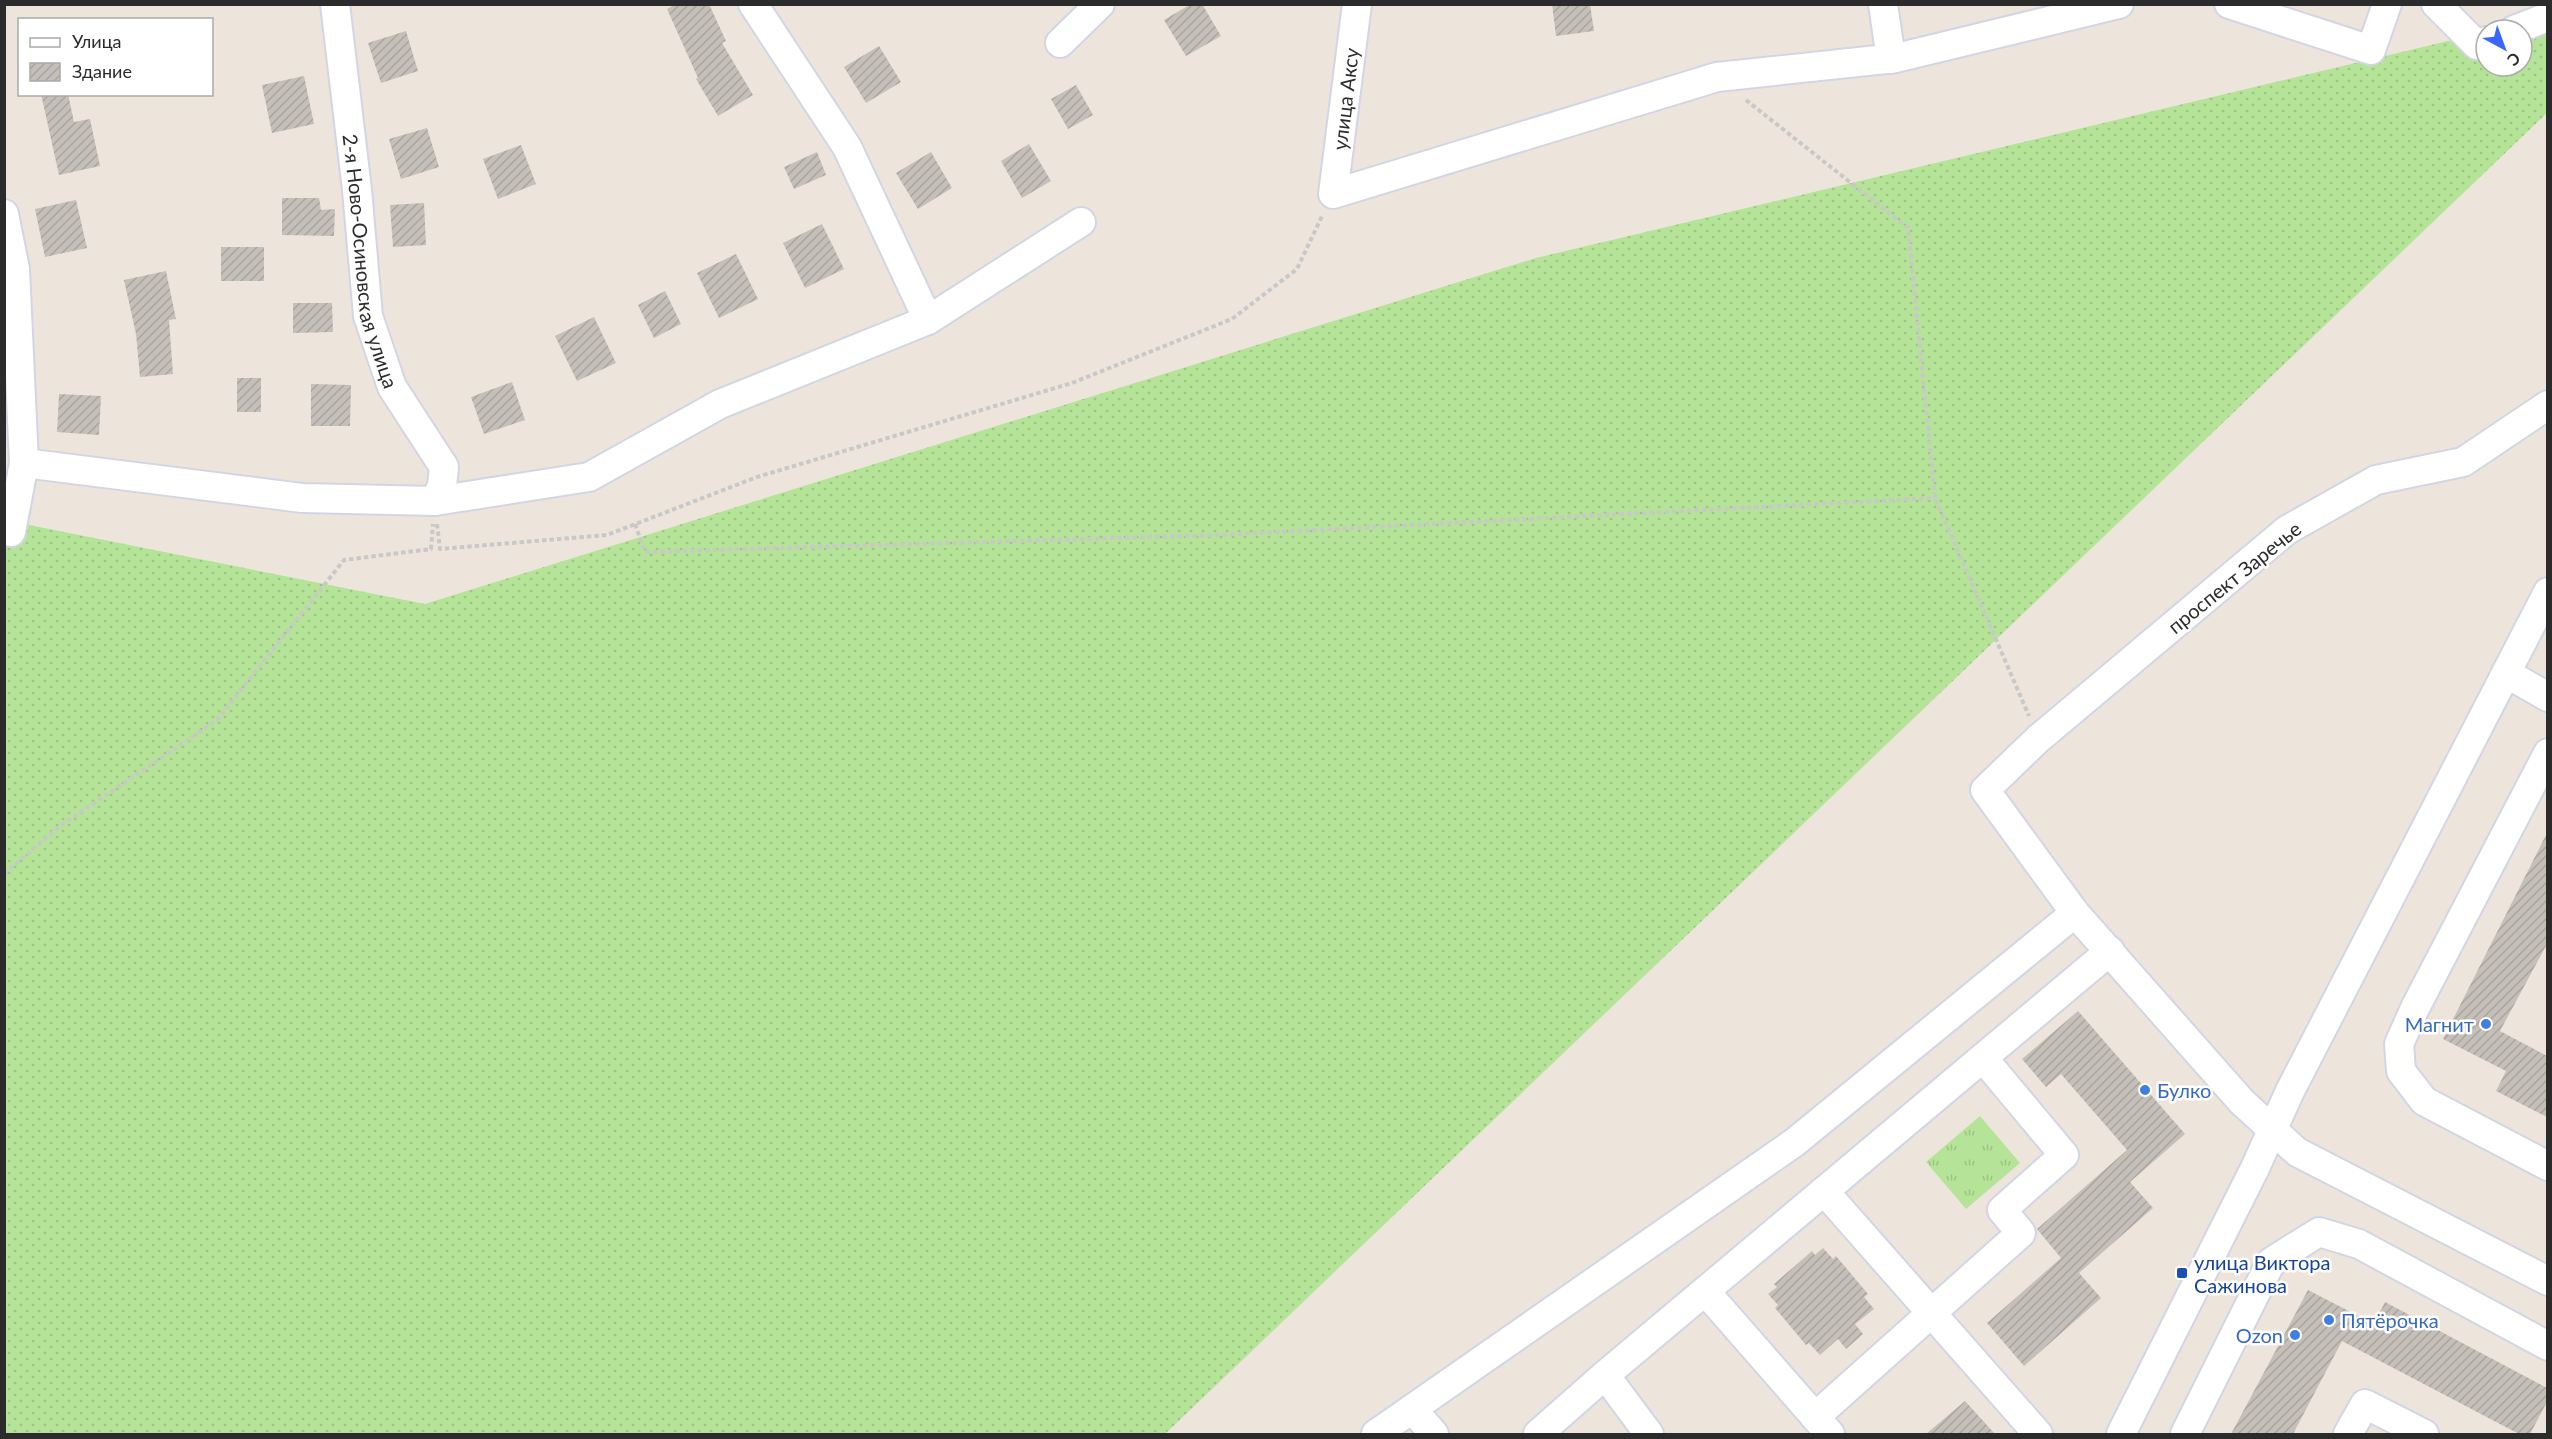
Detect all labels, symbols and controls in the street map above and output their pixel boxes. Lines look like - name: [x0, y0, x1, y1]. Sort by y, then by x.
- legend: [18, 18, 213, 96]
- north arrow: [2474, 18, 2534, 78]
- text: Улица: [72, 30, 122, 52]
- street label: улица Аксу: [1327, 46, 1363, 152]
- text: С: [2504, 49, 2524, 71]
- text: Здание: [72, 60, 132, 82]
- street label: 2-я Ново-Осиновская улица: [338, 133, 403, 391]
- street label: проспект Заречье: [2163, 516, 2305, 638]
- place label: Магнит: [2405, 1012, 2474, 1036]
- marker: Магнит: [2479, 1017, 2493, 1031]
- place label: Булко: [2157, 1078, 2211, 1102]
- marker: Булко: [2138, 1083, 2152, 1097]
- place label: улица Виктора Сажинова: [2194, 1250, 2331, 1297]
- marker: улица Виктора Сажинова: [2175, 1266, 2189, 1280]
- place label: Пятёрочка: [2341, 1308, 2439, 1332]
- marker: Пятёрочка: [2322, 1313, 2336, 1327]
- place label: Ozon: [2236, 1323, 2283, 1347]
- marker: Ozon: [2288, 1328, 2302, 1342]

